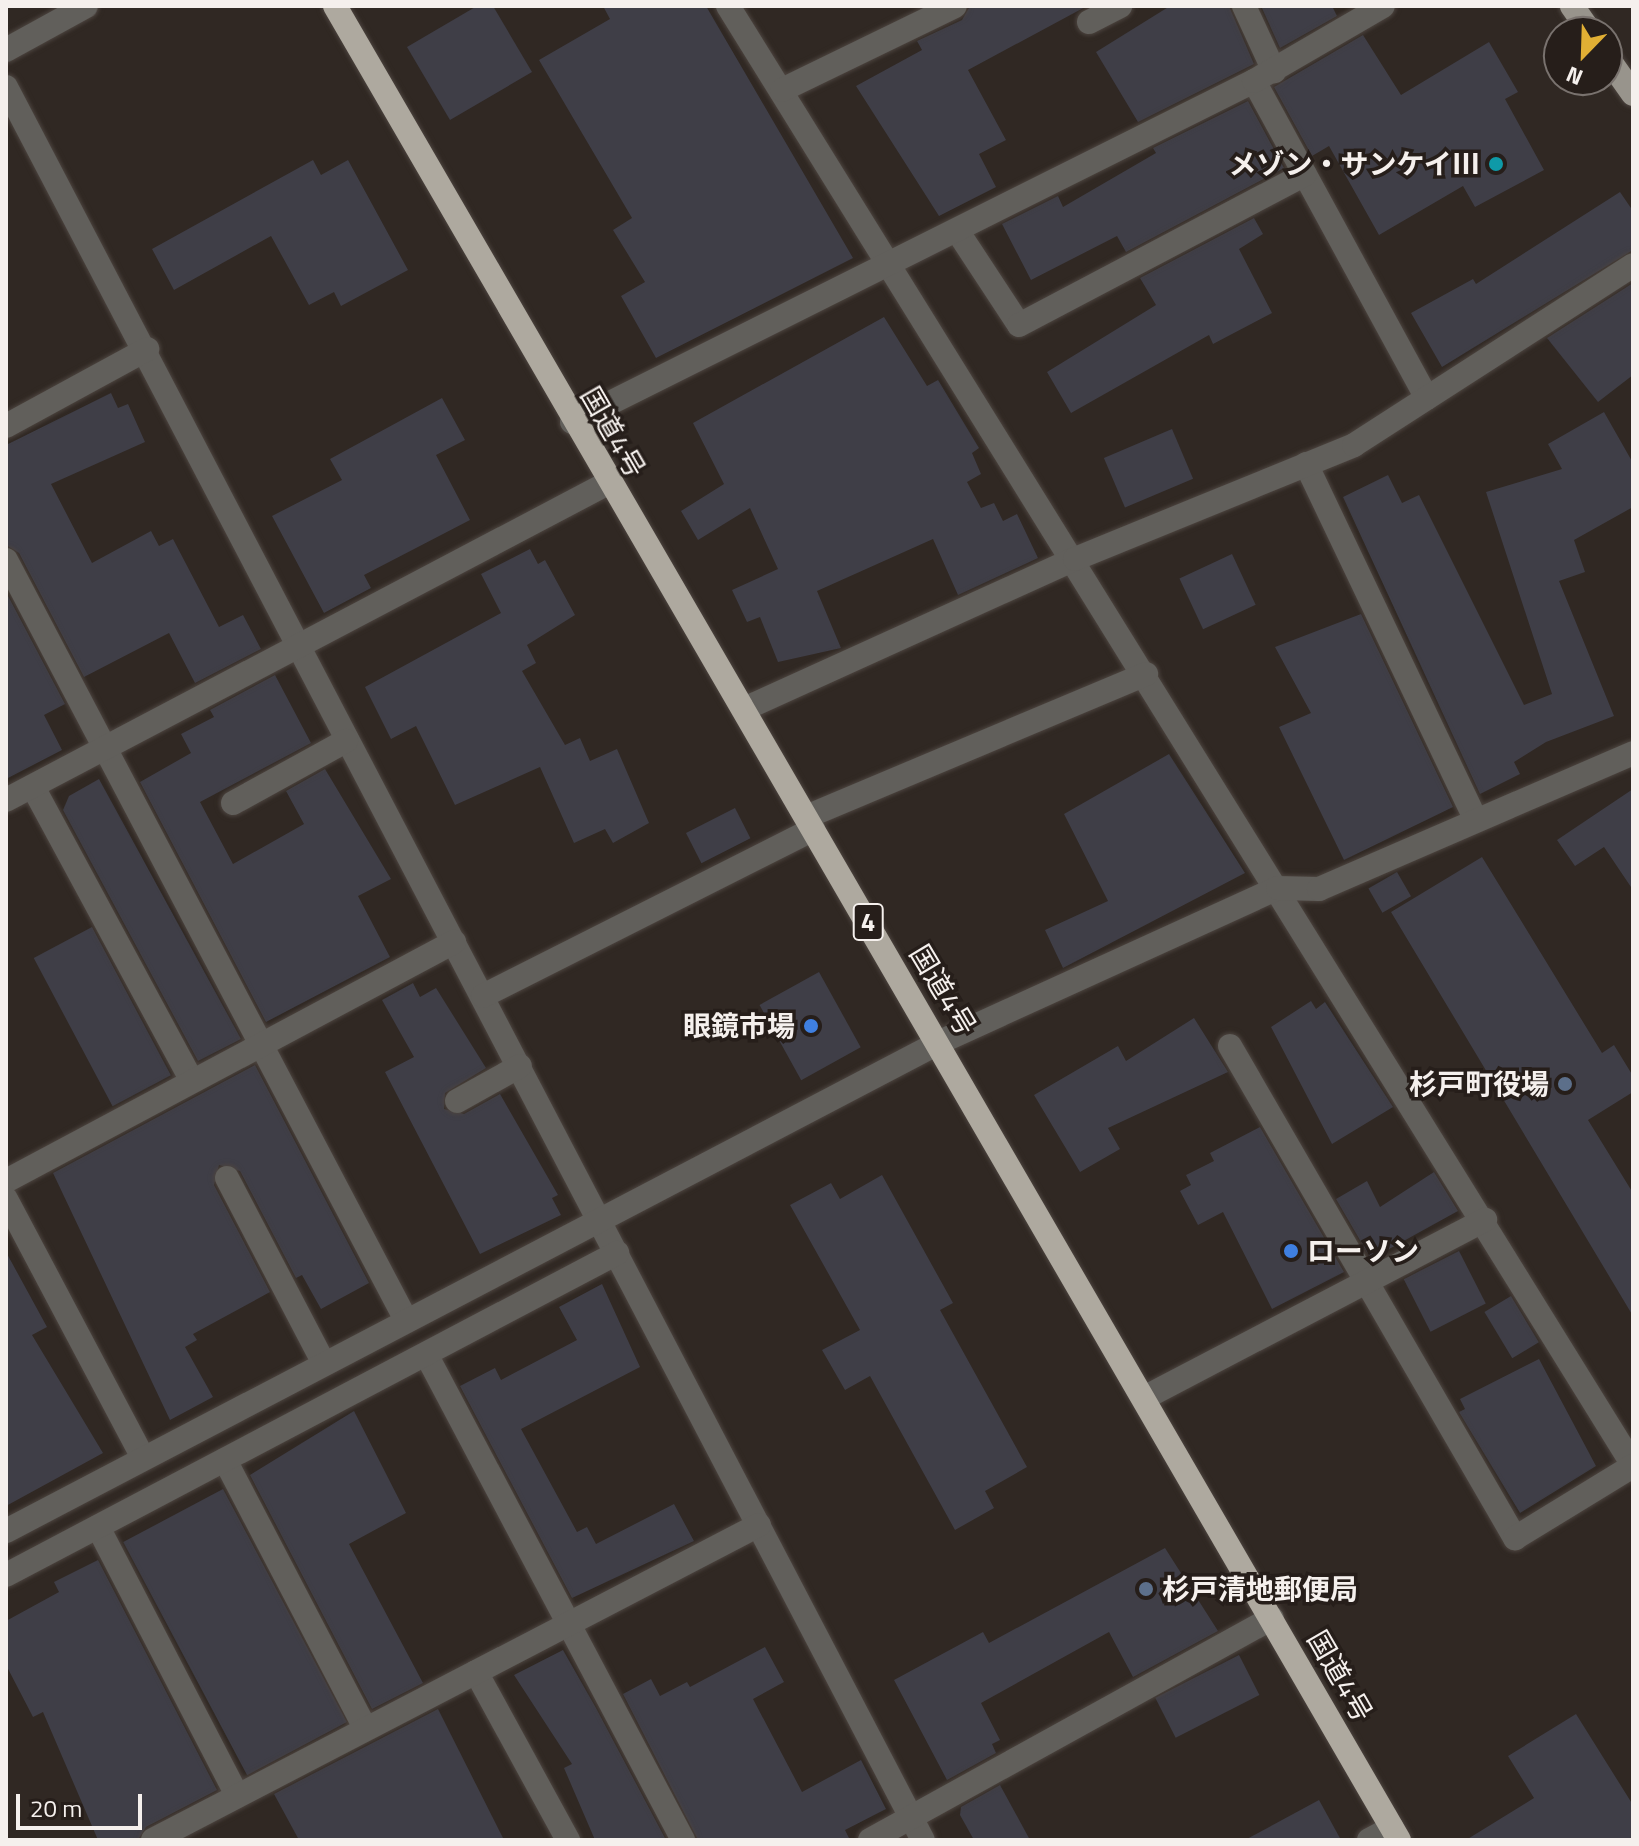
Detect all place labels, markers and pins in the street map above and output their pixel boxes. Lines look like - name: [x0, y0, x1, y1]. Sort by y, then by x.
- place label: メゾン・サンケイⅢ: [1228, 147, 1480, 181]
- marker: メゾン・サンケイⅢ: [1487, 155, 1505, 173]
- place label: 眼鏡市場: [683, 1009, 795, 1043]
- marker: 眼鏡市場: [802, 1017, 820, 1035]
- place label: 杉戸町役場: [1409, 1067, 1549, 1101]
- marker: 杉戸町役場: [1556, 1075, 1574, 1093]
- place label: ローソン: [1307, 1234, 1419, 1268]
- marker: ローソン: [1282, 1242, 1300, 1260]
- place label: 杉戸清地郵便局: [1162, 1572, 1358, 1606]
- marker: 杉戸清地郵便局: [1137, 1580, 1155, 1598]

